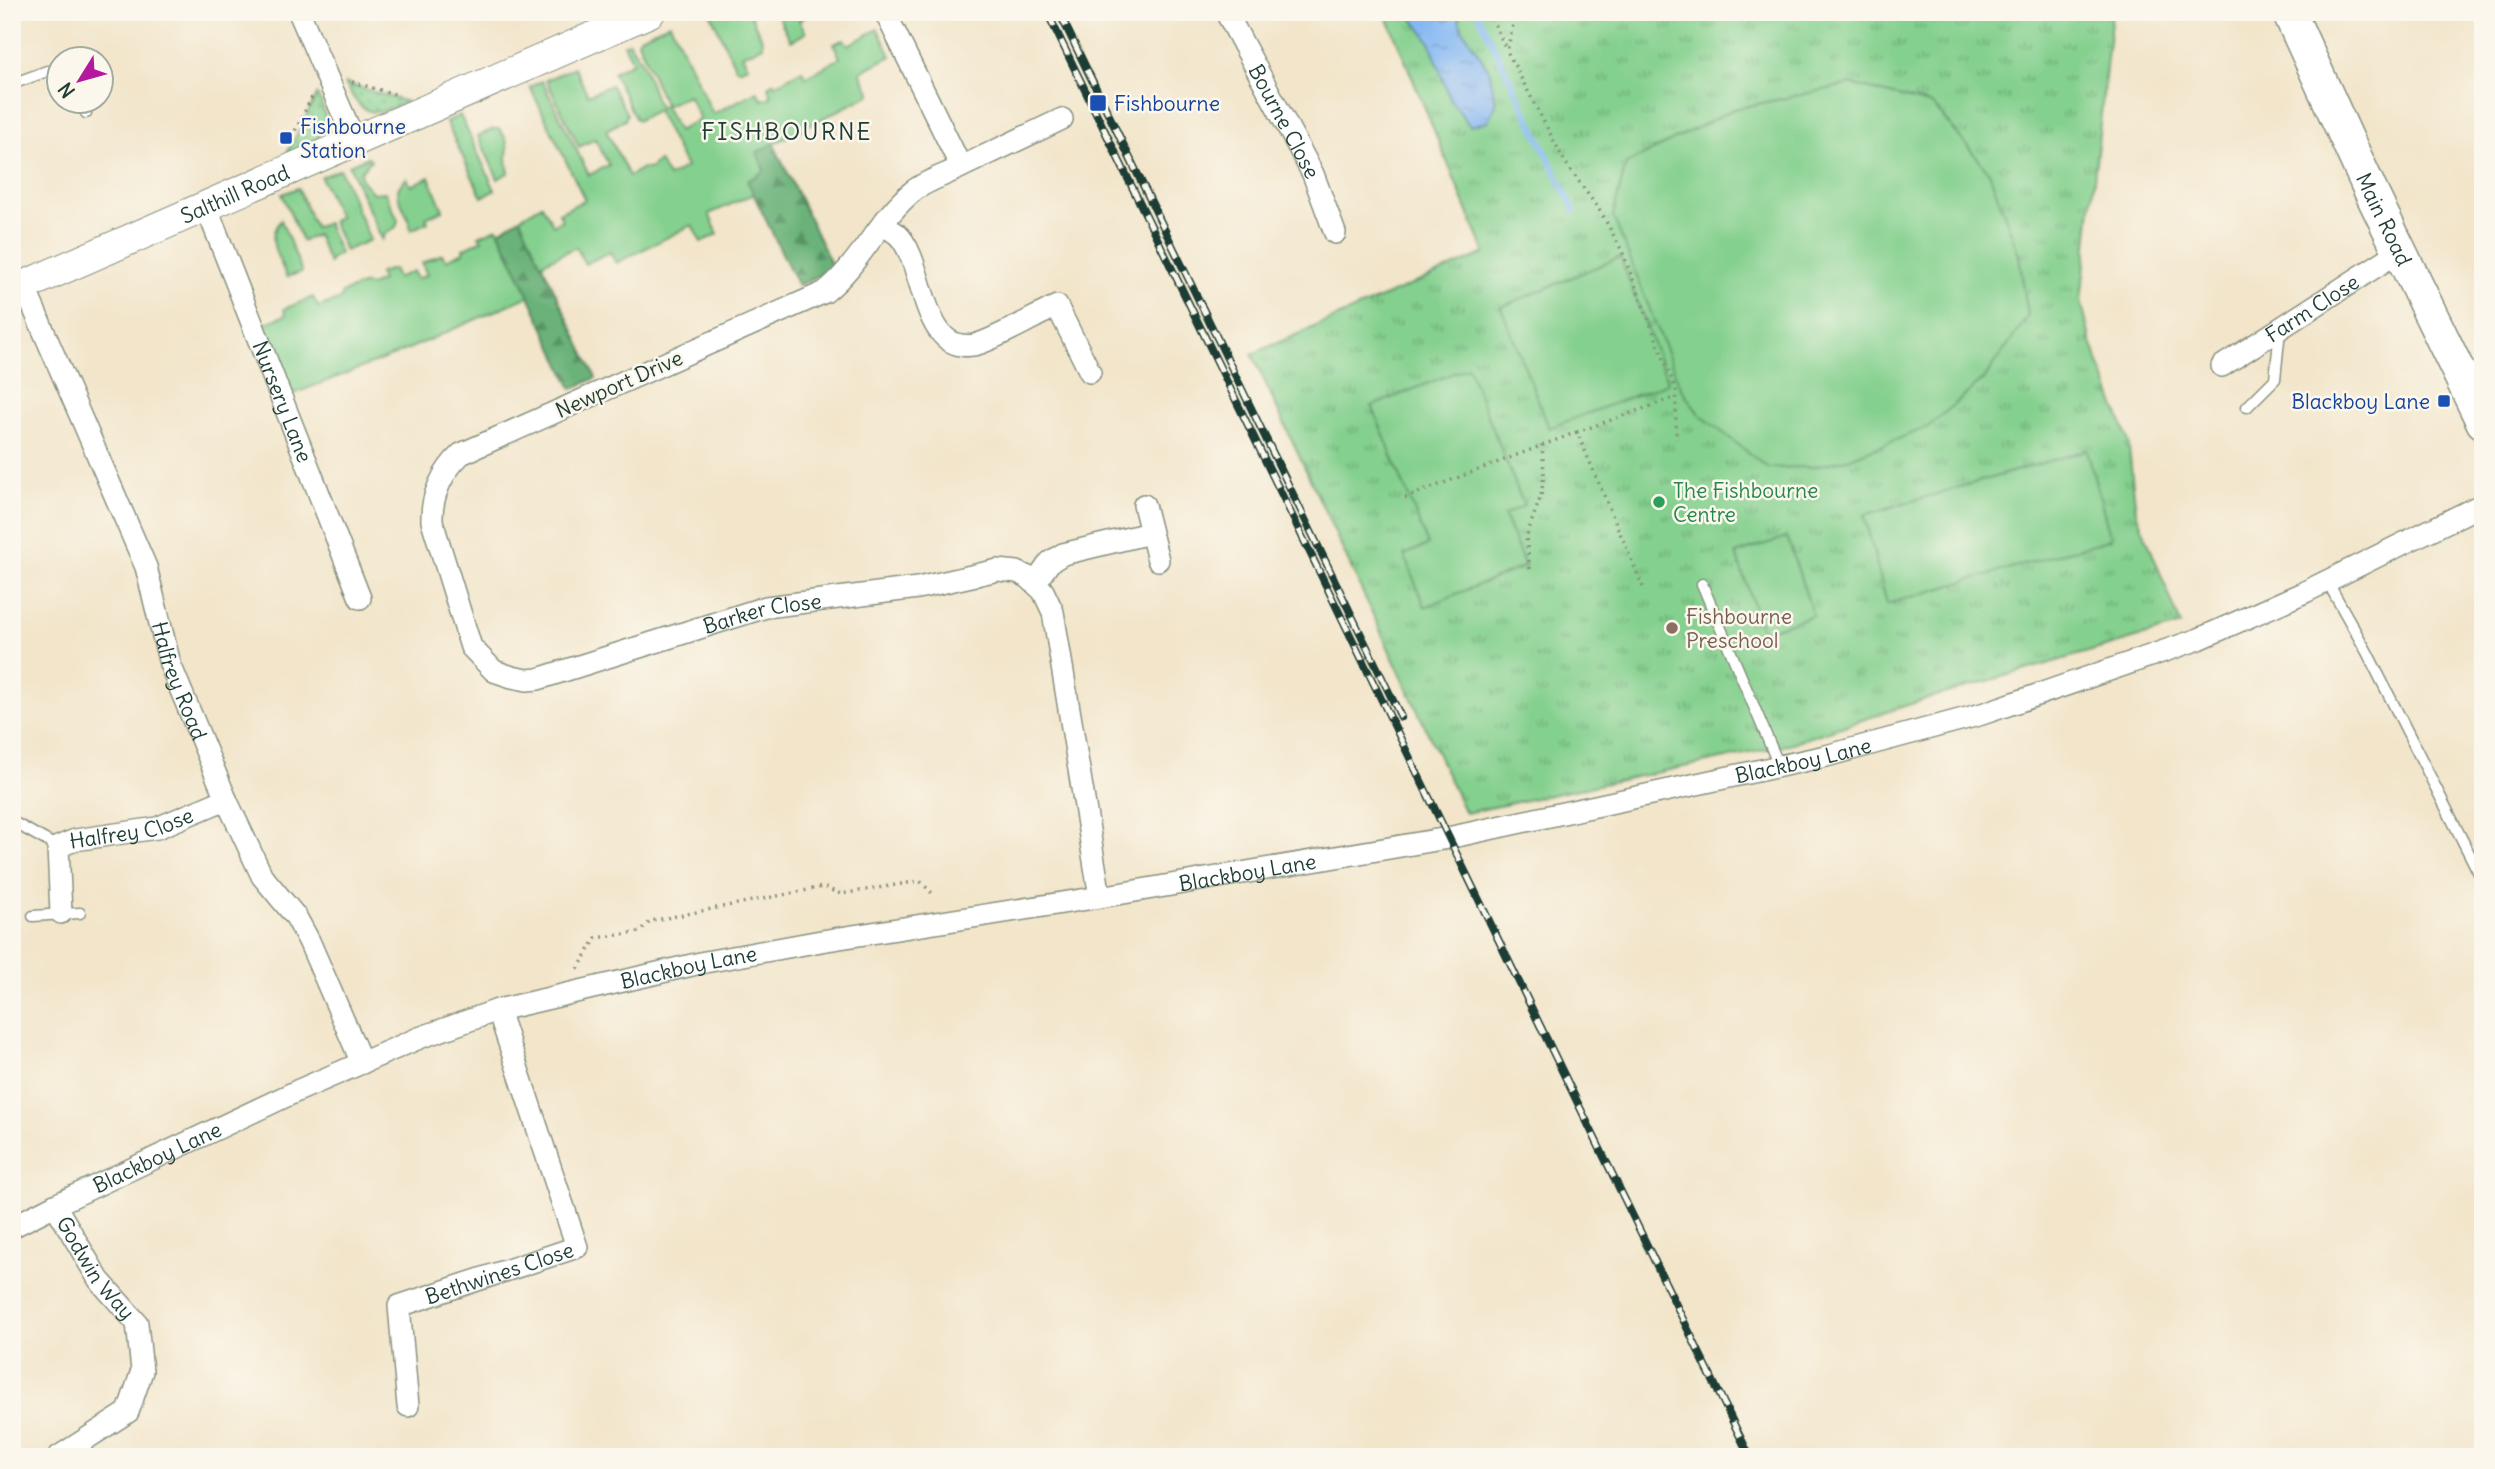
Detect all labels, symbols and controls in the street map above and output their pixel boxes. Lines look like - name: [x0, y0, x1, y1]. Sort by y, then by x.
- north arrow: [46, 46, 116, 116]
- street label: Bourne Close: [1243, 59, 1326, 183]
- text: N: [53, 78, 80, 103]
- place label: Fishbourne: [1114, 90, 1220, 117]
- marker: Fishbourne: [1088, 93, 1108, 113]
- place label: Fishbourne Station: [300, 113, 406, 164]
- district label: FISHBOURNE: [701, 116, 873, 146]
- marker: Fishbourne Station: [278, 130, 294, 146]
- street label: Salthill Road: [176, 158, 293, 229]
- street label: Main Road: [2351, 168, 2418, 270]
- street label: Farm Close: [2260, 268, 2364, 348]
- street label: Nursery Lane: [247, 337, 319, 466]
- street label: Newport Drive: [551, 344, 687, 424]
- place label: Blackboy Lane: [2291, 388, 2430, 415]
- marker: Blackboy Lane: [2436, 393, 2452, 409]
- place label: The Fishbourne Centre: [1673, 477, 1818, 528]
- marker: The Fishbourne Centre: [1651, 494, 1667, 510]
- street label: Barker Close: [700, 587, 823, 640]
- place label: Fishbourne Preschool: [1686, 603, 1792, 654]
- street label: Halfrey Road: [146, 619, 213, 744]
- marker: Fishbourne Preschool: [1664, 620, 1680, 636]
- street label: Blackboy Lane: [1733, 731, 1874, 789]
- street label: Halfrey Close: [68, 801, 197, 854]
- street label: Blackboy Lane: [1177, 847, 1318, 897]
- street label: Blackboy Lane: [618, 939, 759, 995]
- street label: Blackboy Lane: [88, 1115, 226, 1199]
- street label: Godwin Way: [51, 1211, 141, 1325]
- street label: Bethwines Close: [422, 1236, 577, 1310]

